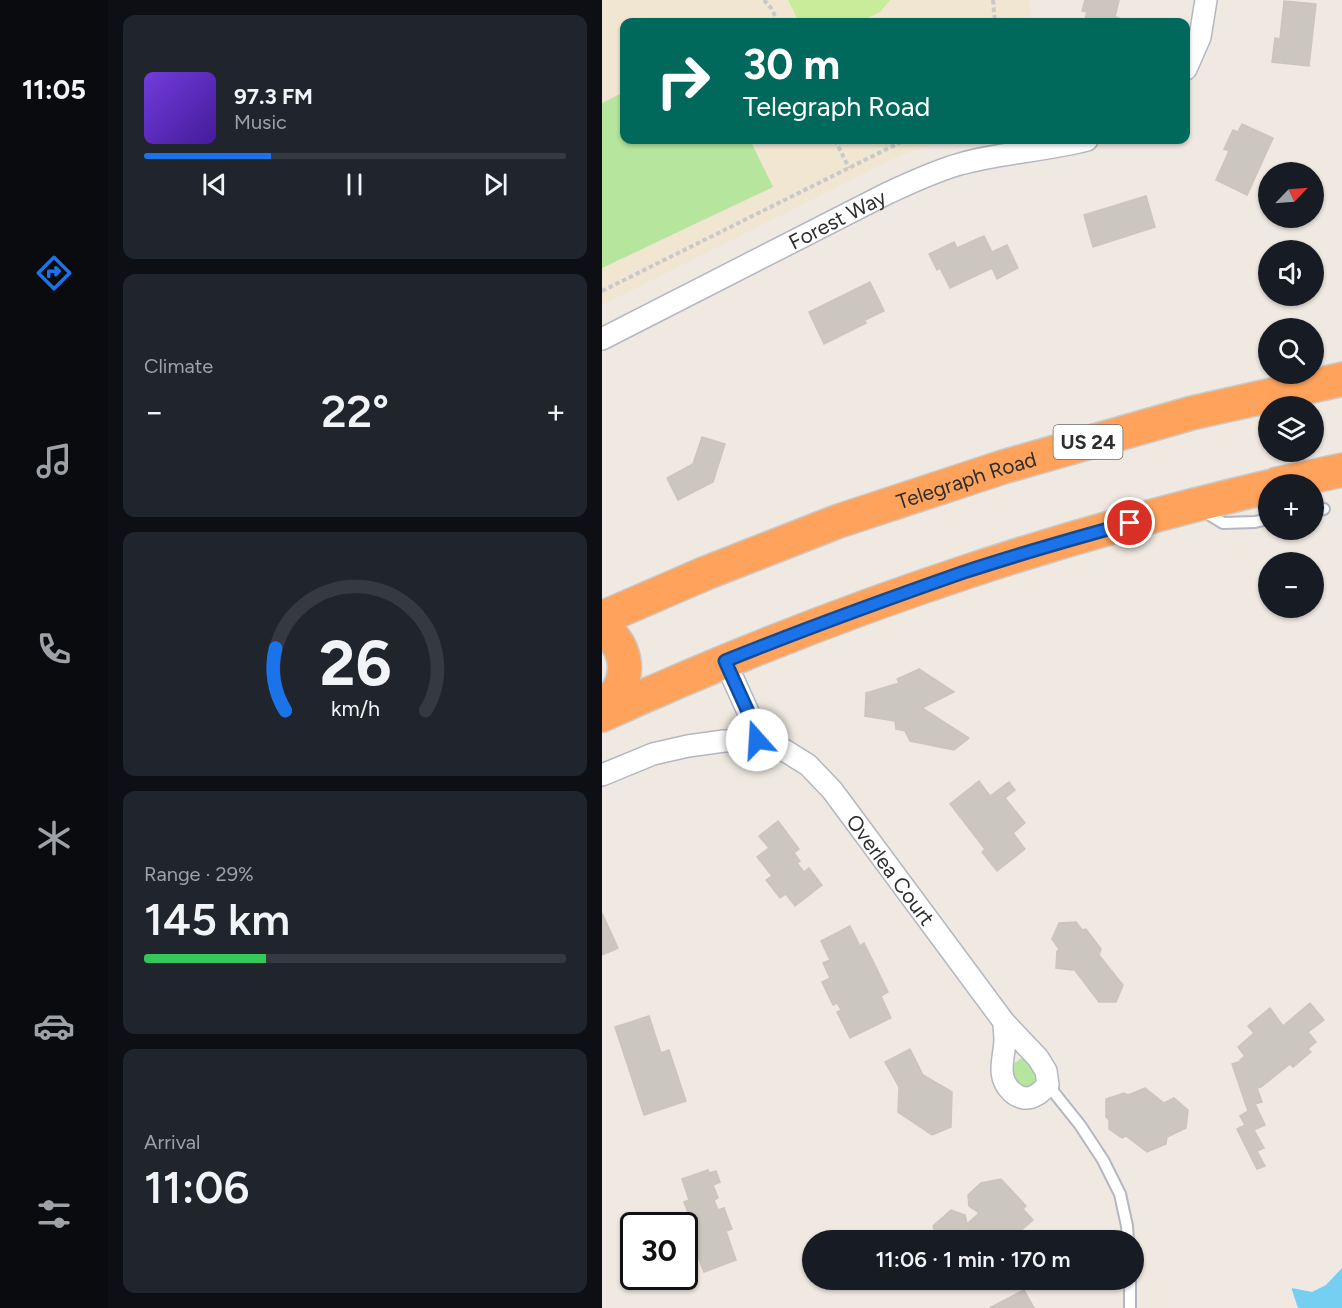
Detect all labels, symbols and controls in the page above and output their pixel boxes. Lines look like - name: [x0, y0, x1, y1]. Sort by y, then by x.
- text: 30 m: [743, 39, 840, 90]
- icon: right: [644, 42, 722, 120]
- text: 11:05: [22, 73, 86, 106]
- text: 97.3 FM: [234, 83, 313, 110]
- text: Telegraph Road: [743, 90, 930, 123]
- text: Music: [234, 110, 287, 134]
- north arrow: [1258, 162, 1324, 228]
- map controls: [1258, 162, 1324, 618]
- icon: previous: [198, 168, 231, 201]
- icon: pause: [338, 168, 371, 201]
- icon: next: [479, 168, 512, 201]
- street label: Forest Way: [784, 184, 890, 254]
- button: sound: [1258, 240, 1324, 306]
- icon: directions: [33, 252, 75, 294]
- button: search: [1258, 318, 1324, 384]
- text: Climate: [144, 354, 213, 378]
- text: 22°: [321, 384, 389, 438]
- text: −: [144, 392, 165, 431]
- text: +: [545, 392, 566, 431]
- button: layers: [1258, 396, 1324, 462]
- road number: US 24: [1054, 425, 1122, 459]
- icon: music: [33, 440, 75, 482]
- street label: Telegraph Road: [893, 446, 1039, 514]
- button: +: [1258, 474, 1324, 540]
- pin: [1104, 497, 1155, 548]
- icon: arrive: [1113, 506, 1146, 539]
- button: −: [1258, 552, 1324, 618]
- text: 26: [319, 626, 391, 701]
- icon: phone: [33, 628, 75, 670]
- text: km/h: [331, 696, 379, 721]
- position arrow: [725, 708, 789, 772]
- street label: Overlea Court: [842, 809, 940, 930]
- icon: climate: [33, 817, 75, 859]
- text: Range · 29%: [144, 862, 254, 886]
- text: 145 km: [144, 892, 290, 946]
- icon: car: [33, 1005, 75, 1047]
- text: Arrival: [144, 1130, 200, 1154]
- text: 11:06: [144, 1160, 249, 1214]
- icon: filters: [33, 1193, 75, 1235]
- speed limit sign: 30: [620, 1212, 698, 1290]
- text: 11:06 · 1 min · 170 m: [875, 1246, 1071, 1273]

